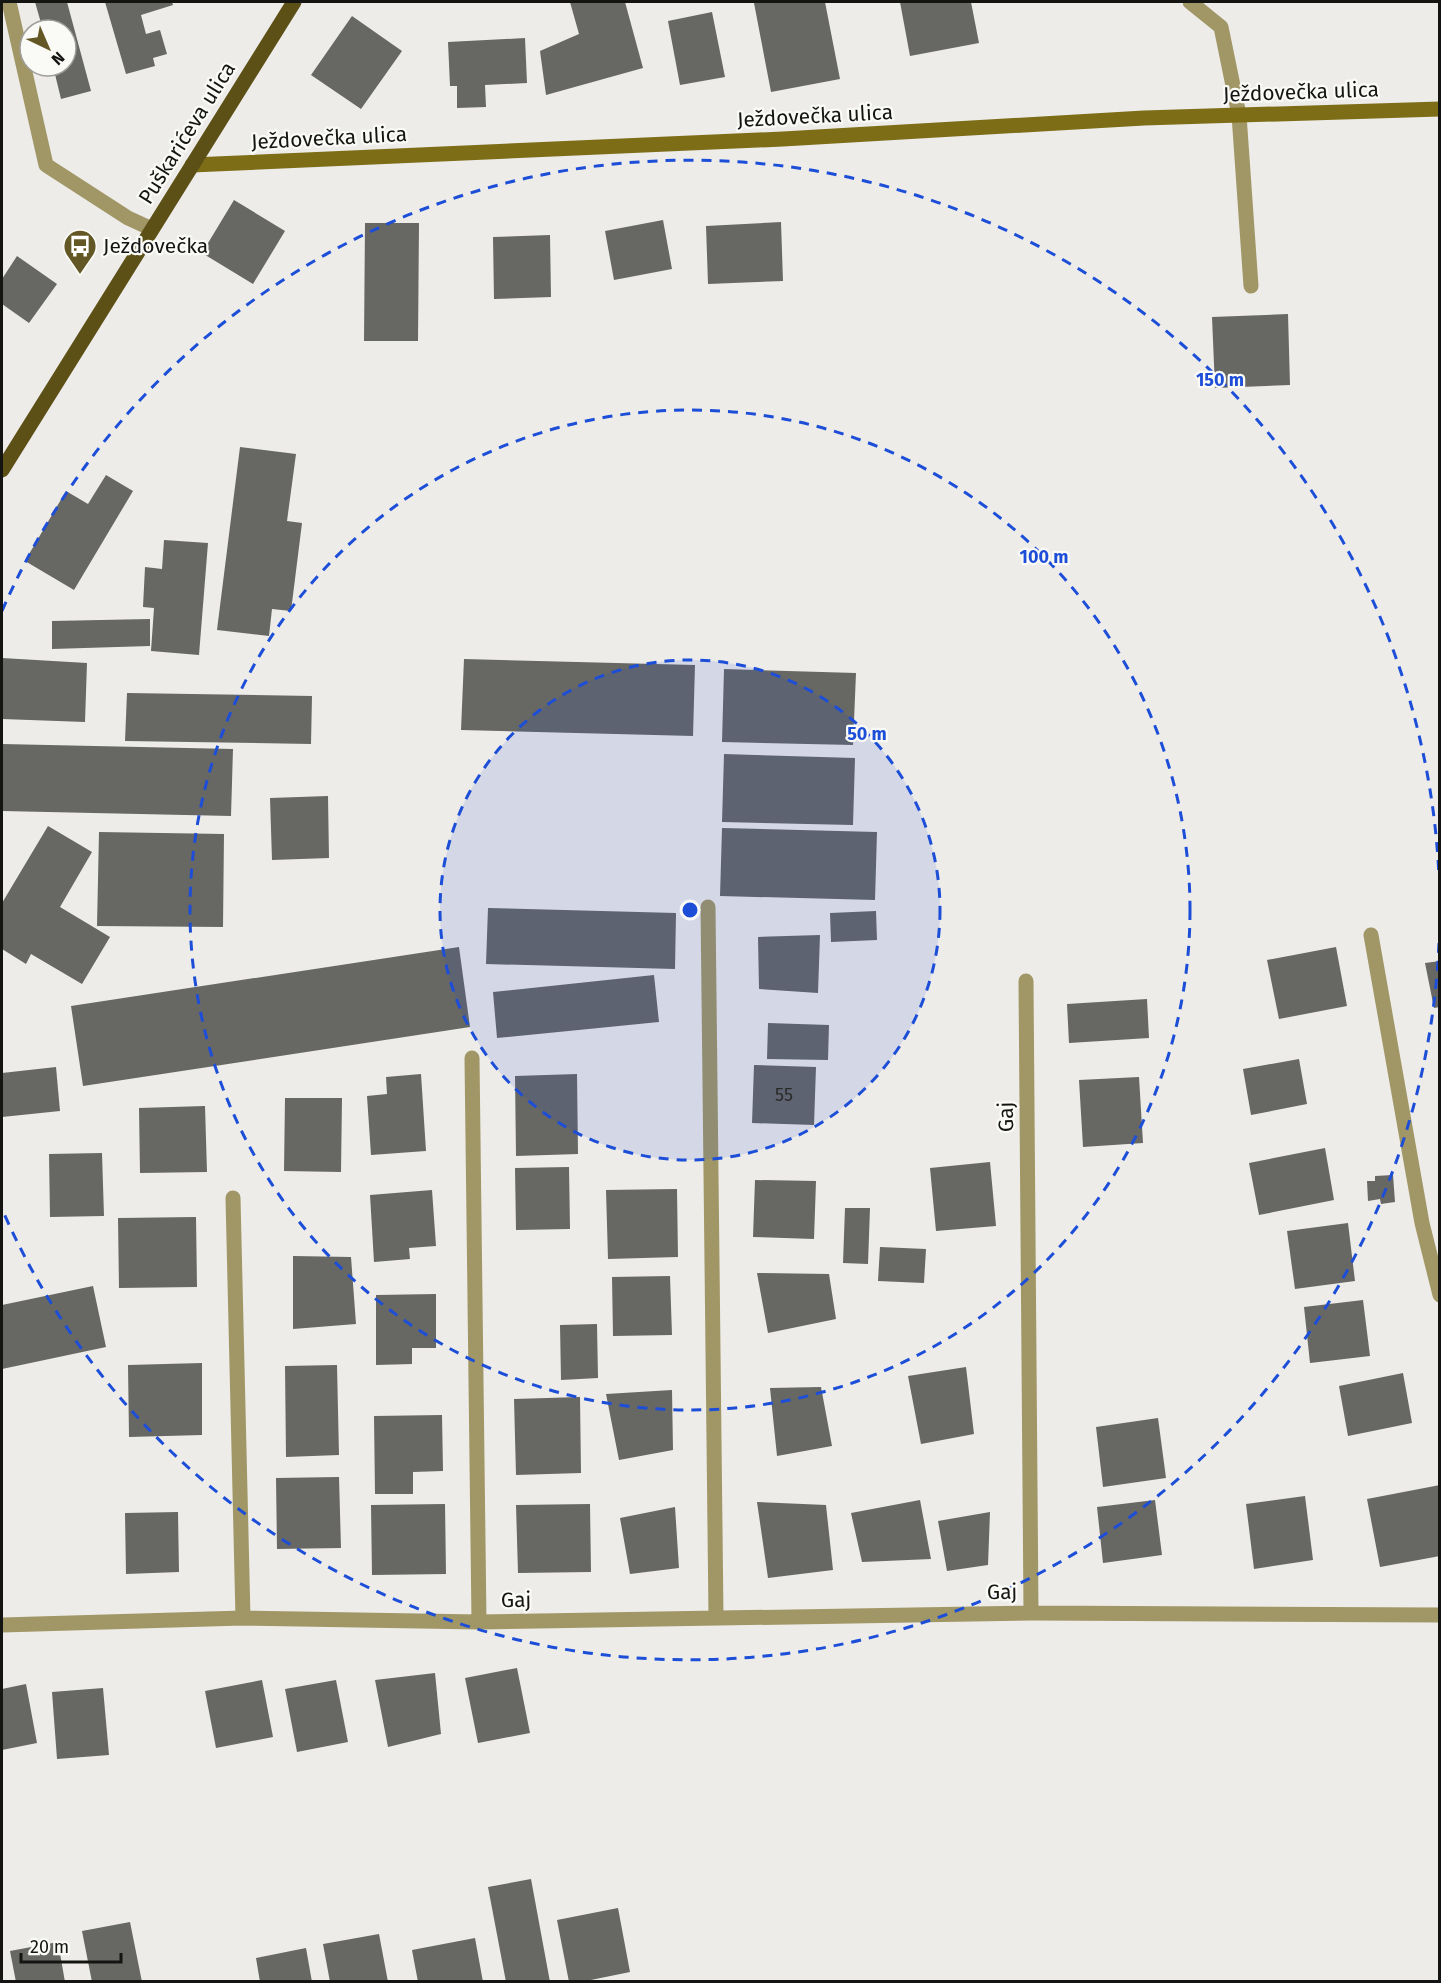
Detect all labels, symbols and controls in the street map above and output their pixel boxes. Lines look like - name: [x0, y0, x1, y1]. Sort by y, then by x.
- north arrow: [18, 18, 78, 78]
- text: N: [48, 48, 68, 69]
- street label: Puškarićeva ulica: [133, 57, 241, 209]
- street label: Ježdovečka ulica: [1223, 76, 1379, 108]
- street label: Ježdovečka ulica: [736, 99, 894, 133]
- street label: Ježdovečka ulica: [250, 121, 408, 155]
- bus stop icon: Ježdovečka: [62, 228, 98, 275]
- place label: Ježdovečka: [103, 233, 208, 259]
- text: 150 m: [1196, 369, 1244, 391]
- text: 100 m: [1020, 546, 1068, 568]
- text: 50 m: [847, 723, 887, 745]
- centre of rings: [680, 900, 700, 920]
- house number: 55: [775, 1084, 793, 1106]
- street label: Gaj: [993, 1102, 1019, 1132]
- street label: Gaj: [987, 1579, 1017, 1605]
- street label: Gaj: [501, 1587, 531, 1613]
- scale bar: [21, 1926, 122, 1964]
- text: 20 m: [30, 1936, 69, 1958]

